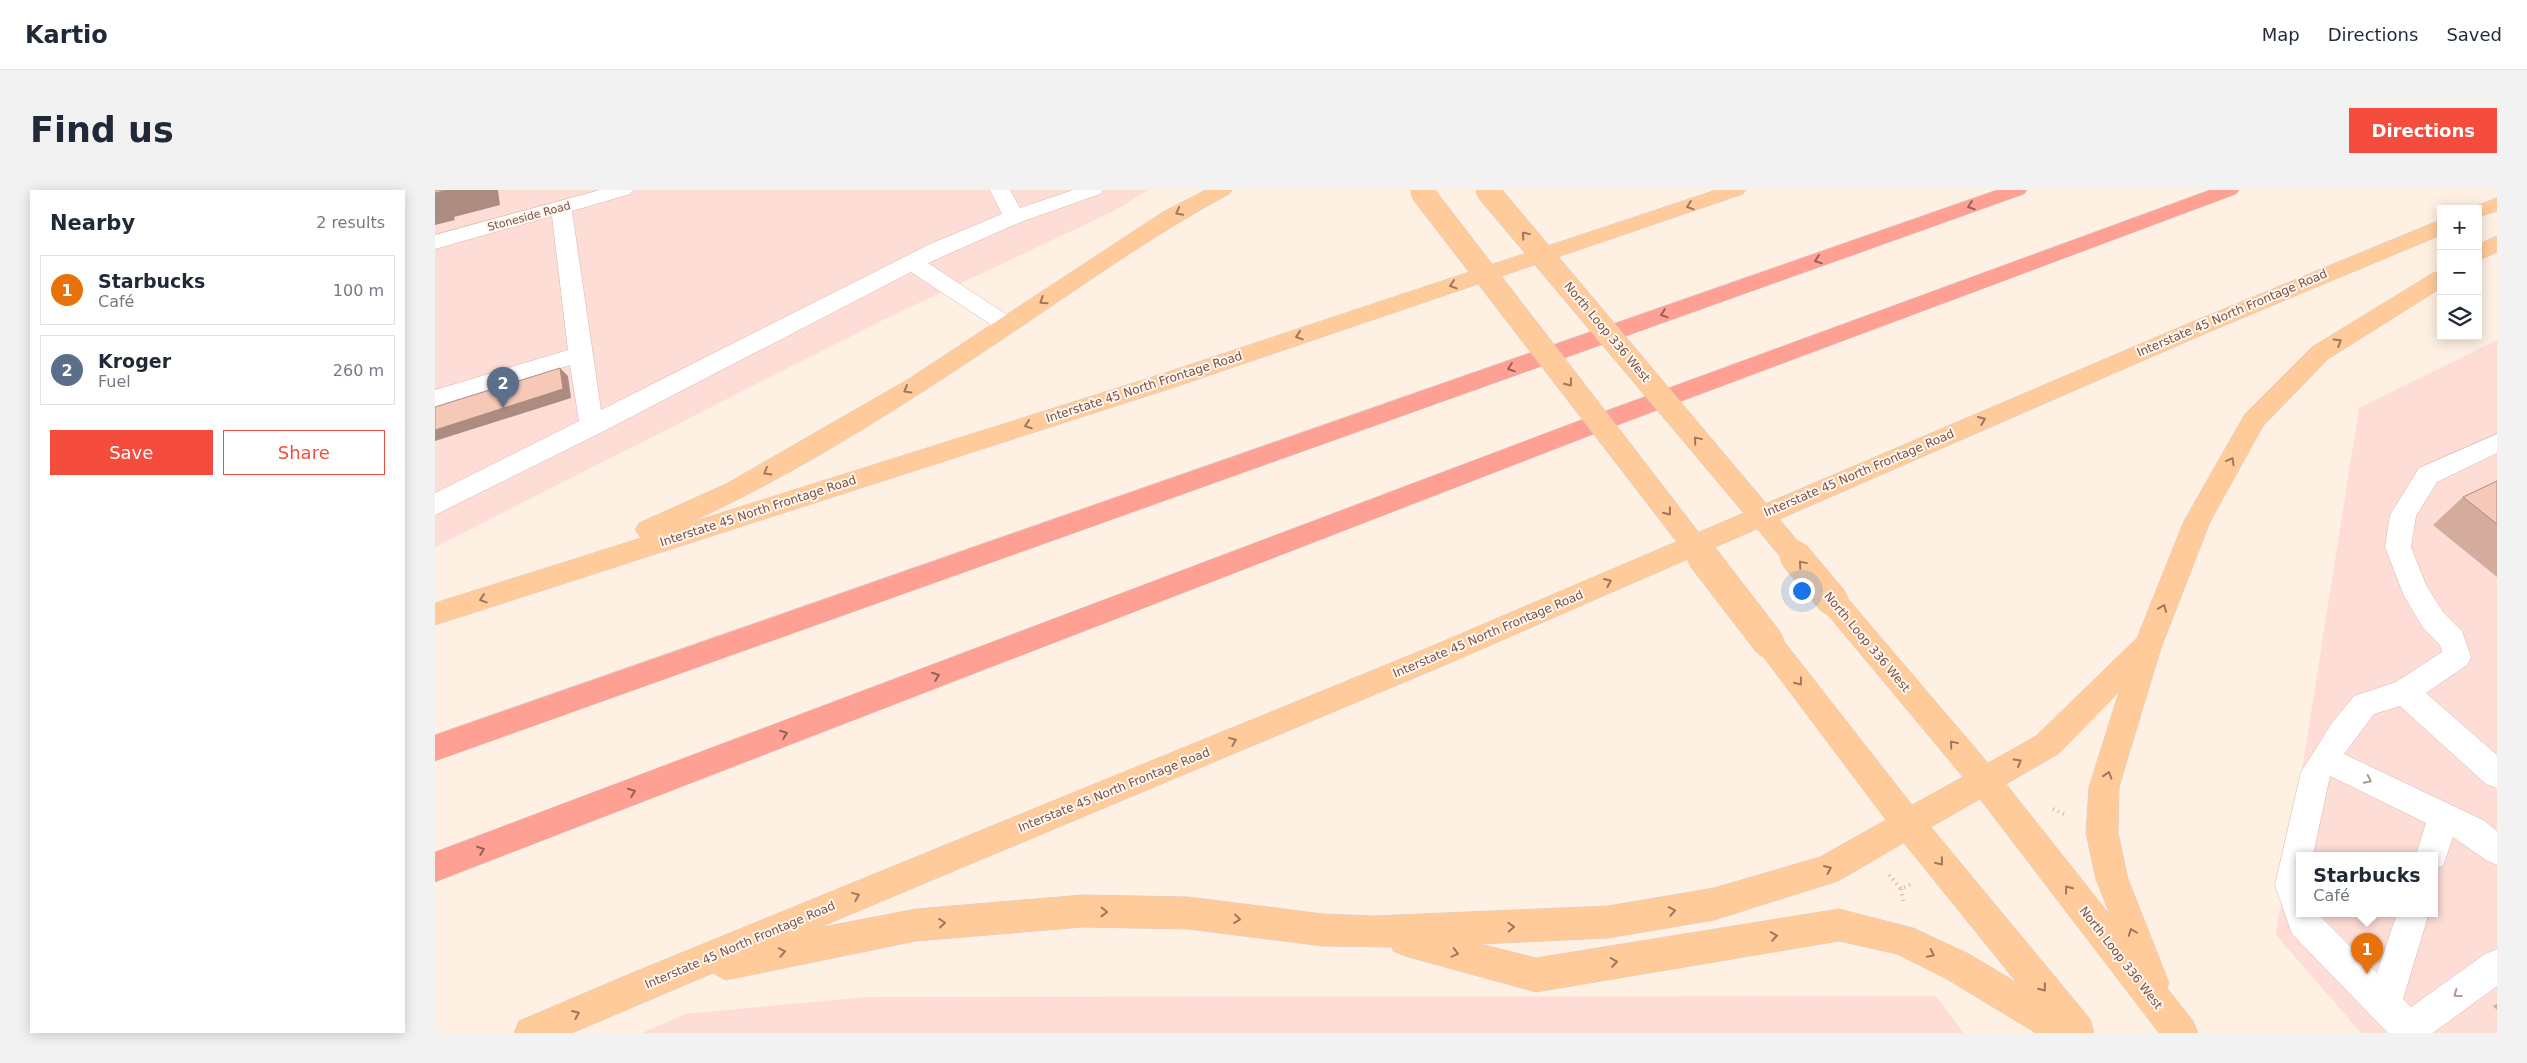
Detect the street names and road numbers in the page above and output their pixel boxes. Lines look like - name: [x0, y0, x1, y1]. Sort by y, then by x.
- street label: Stoneside Road: [486, 199, 572, 234]
- street label: Interstate 45 North Frontage Road: [2135, 266, 2329, 360]
- street label: North Loop 336 West: [1561, 279, 1653, 385]
- street label: Interstate 45 North Frontage Road: [1044, 349, 1244, 425]
- street label: Interstate 45 North Frontage Road: [1762, 426, 1956, 520]
- street label: Interstate 45 North Frontage Road: [658, 473, 858, 549]
- street label: Interstate 45 North Frontage Road: [1391, 587, 1585, 681]
- street label: North Loop 336 West: [1821, 589, 1913, 695]
- street label: Interstate 45 North Frontage Road: [1016, 745, 1212, 835]
- street label: Interstate 45 North Frontage Road: [643, 898, 837, 992]
- street label: North Loop 336 West: [2077, 904, 2166, 1012]

